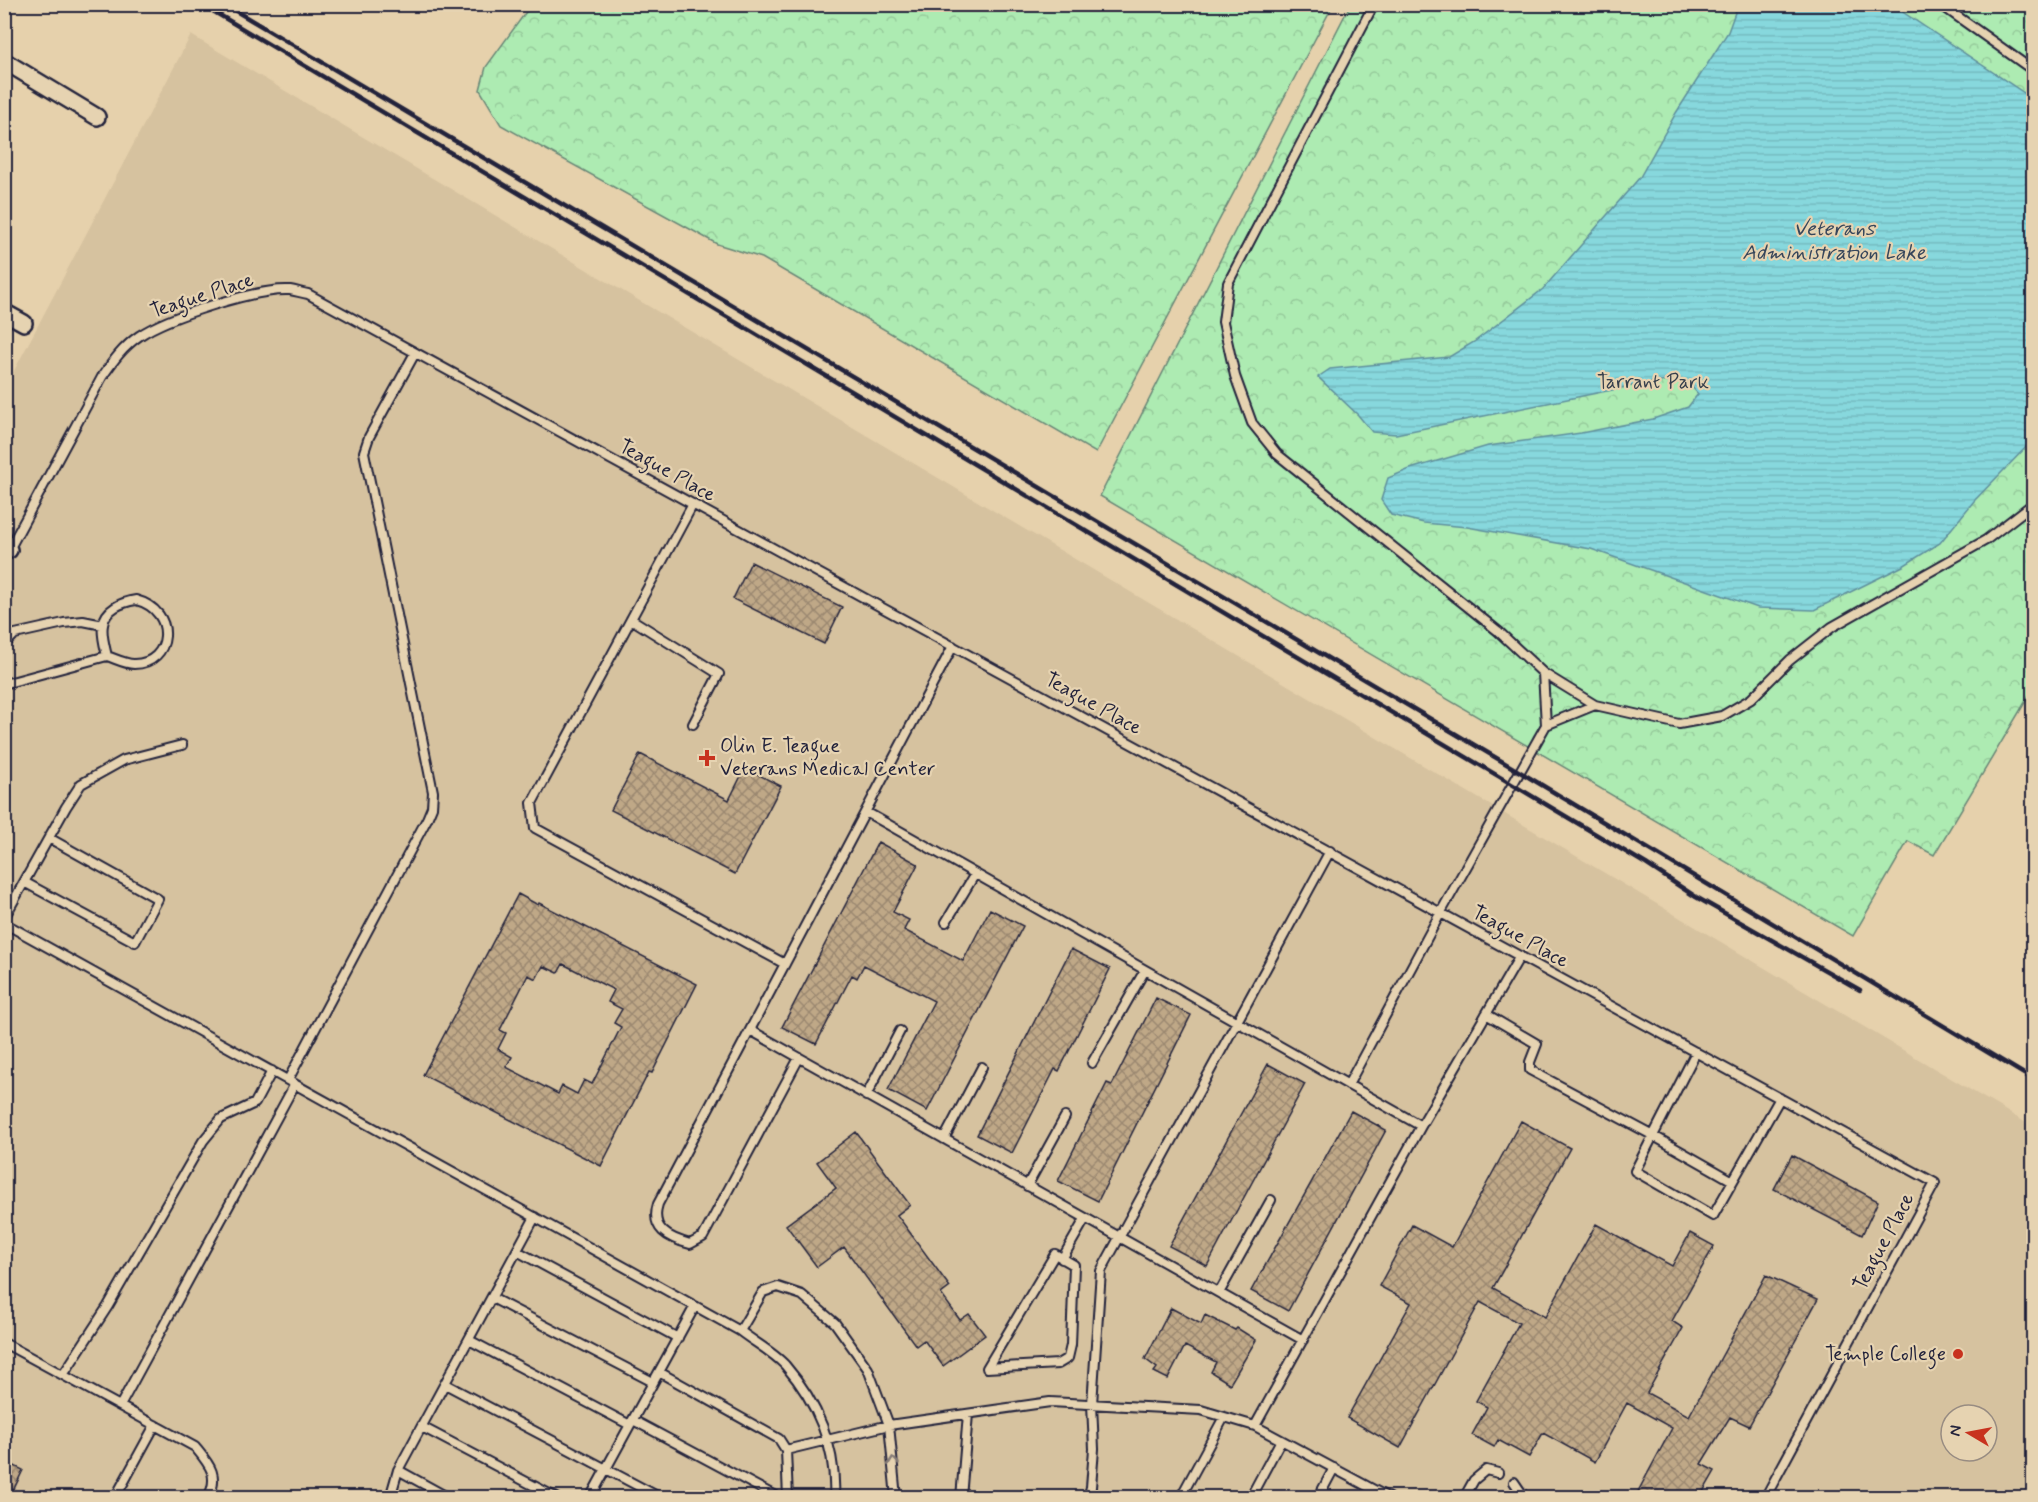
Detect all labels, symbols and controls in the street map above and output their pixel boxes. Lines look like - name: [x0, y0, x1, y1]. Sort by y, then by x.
- water label: Veterans Administration Lake: [1742, 215, 1927, 267]
- street label: Teague Place: [147, 267, 258, 327]
- park label: Tarrant Park: [1597, 369, 1709, 396]
- street label: Teague Place: [613, 433, 720, 511]
- street label: Teague Place: [1039, 666, 1146, 744]
- place label: Olin E. Teague Veterans Medical Center: [720, 733, 935, 783]
- marker: Olin E. Teague Veterans Medical Center: [698, 749, 716, 767]
- street label: Teague Place: [1466, 899, 1573, 977]
- street label: Teague Place: [1847, 1188, 1923, 1297]
- place label: Temple College: [1825, 1341, 1946, 1370]
- marker: Temple College: [1951, 1347, 1965, 1361]
- north arrow: [1939, 1403, 1999, 1463]
- text: N: [1944, 1424, 1967, 1438]
- one-way arrow: [888, 1457, 900, 1466]

